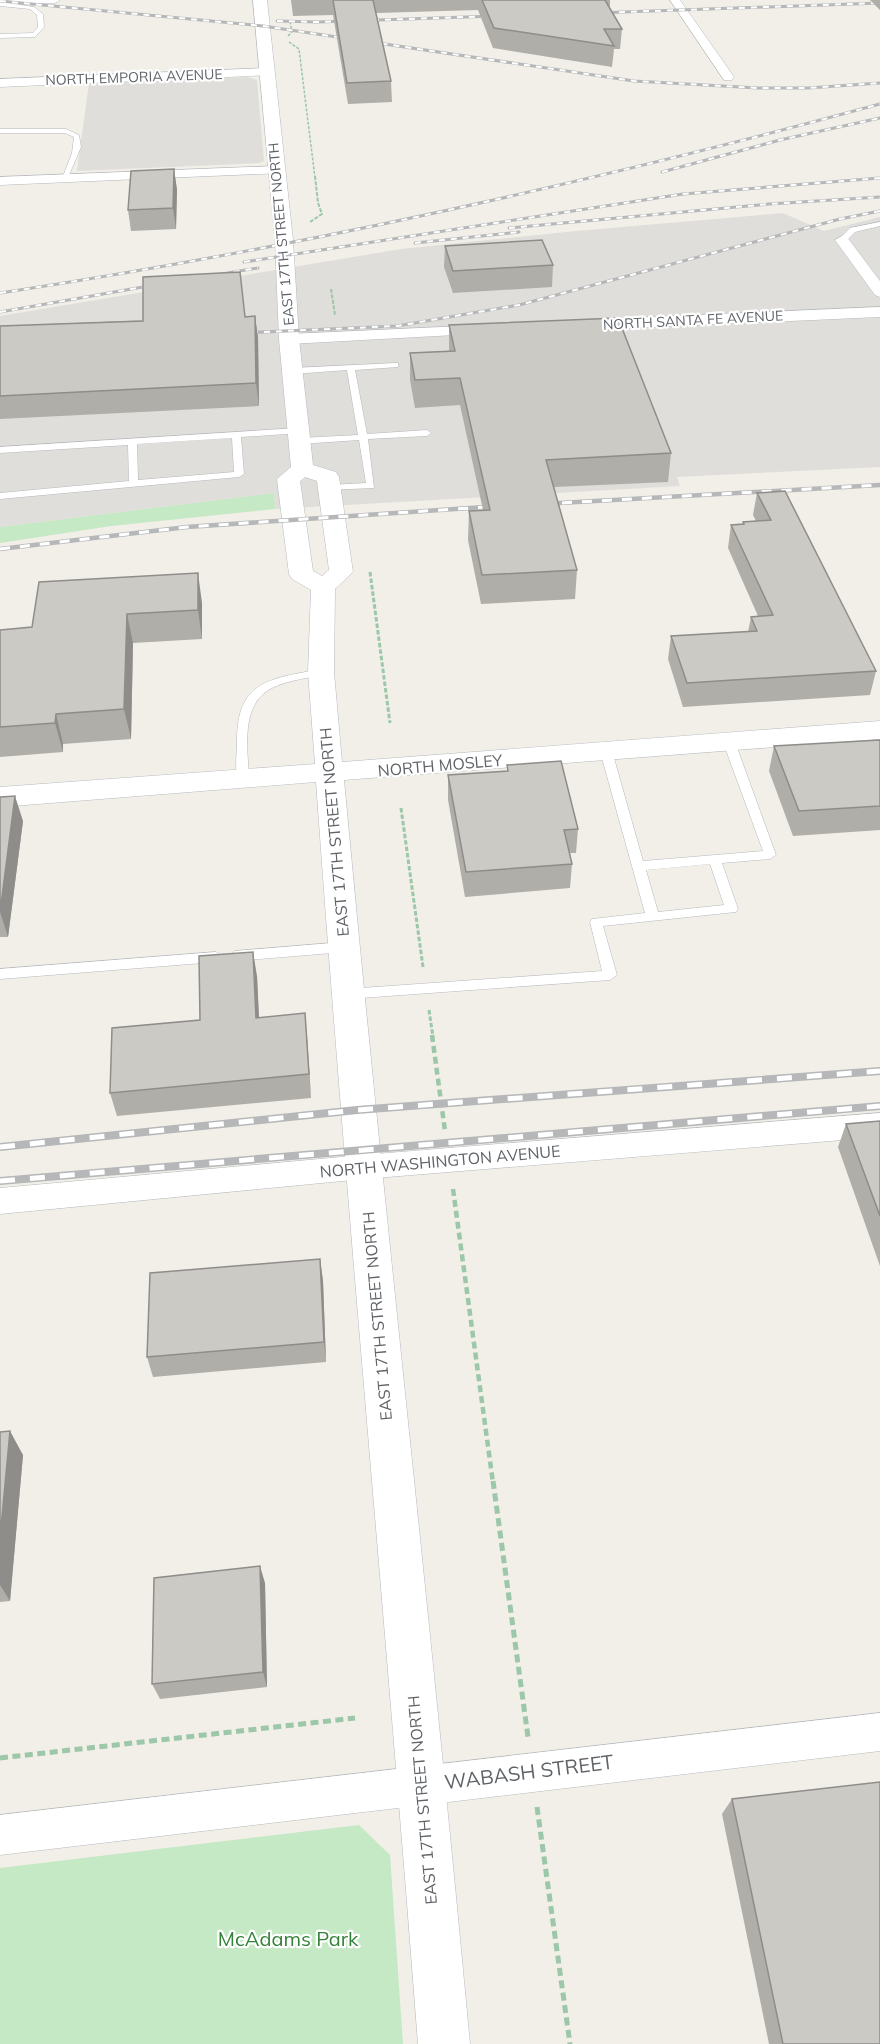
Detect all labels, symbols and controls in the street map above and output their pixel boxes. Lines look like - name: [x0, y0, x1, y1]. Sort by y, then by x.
- street label: NORTH EMPORIA AVENUE: [45, 65, 223, 89]
- street label: EAST 17TH STREET NORTH: [264, 142, 298, 326]
- street label: NORTH SANTA FE AVENUE: [602, 306, 784, 334]
- street label: EAST 17TH STREET NORTH: [315, 727, 353, 937]
- street label: NORTH MOSLEY: [377, 750, 503, 780]
- street label: NORTH WASHINGTON AVENUE: [319, 1141, 561, 1181]
- street label: EAST 17TH STREET NORTH: [358, 1211, 396, 1421]
- street label: EAST 17TH STREET NORTH: [403, 1695, 441, 1905]
- street label: WABASH STREET: [443, 1749, 615, 1794]
- park label: McAdams Park: [218, 1926, 359, 1951]

